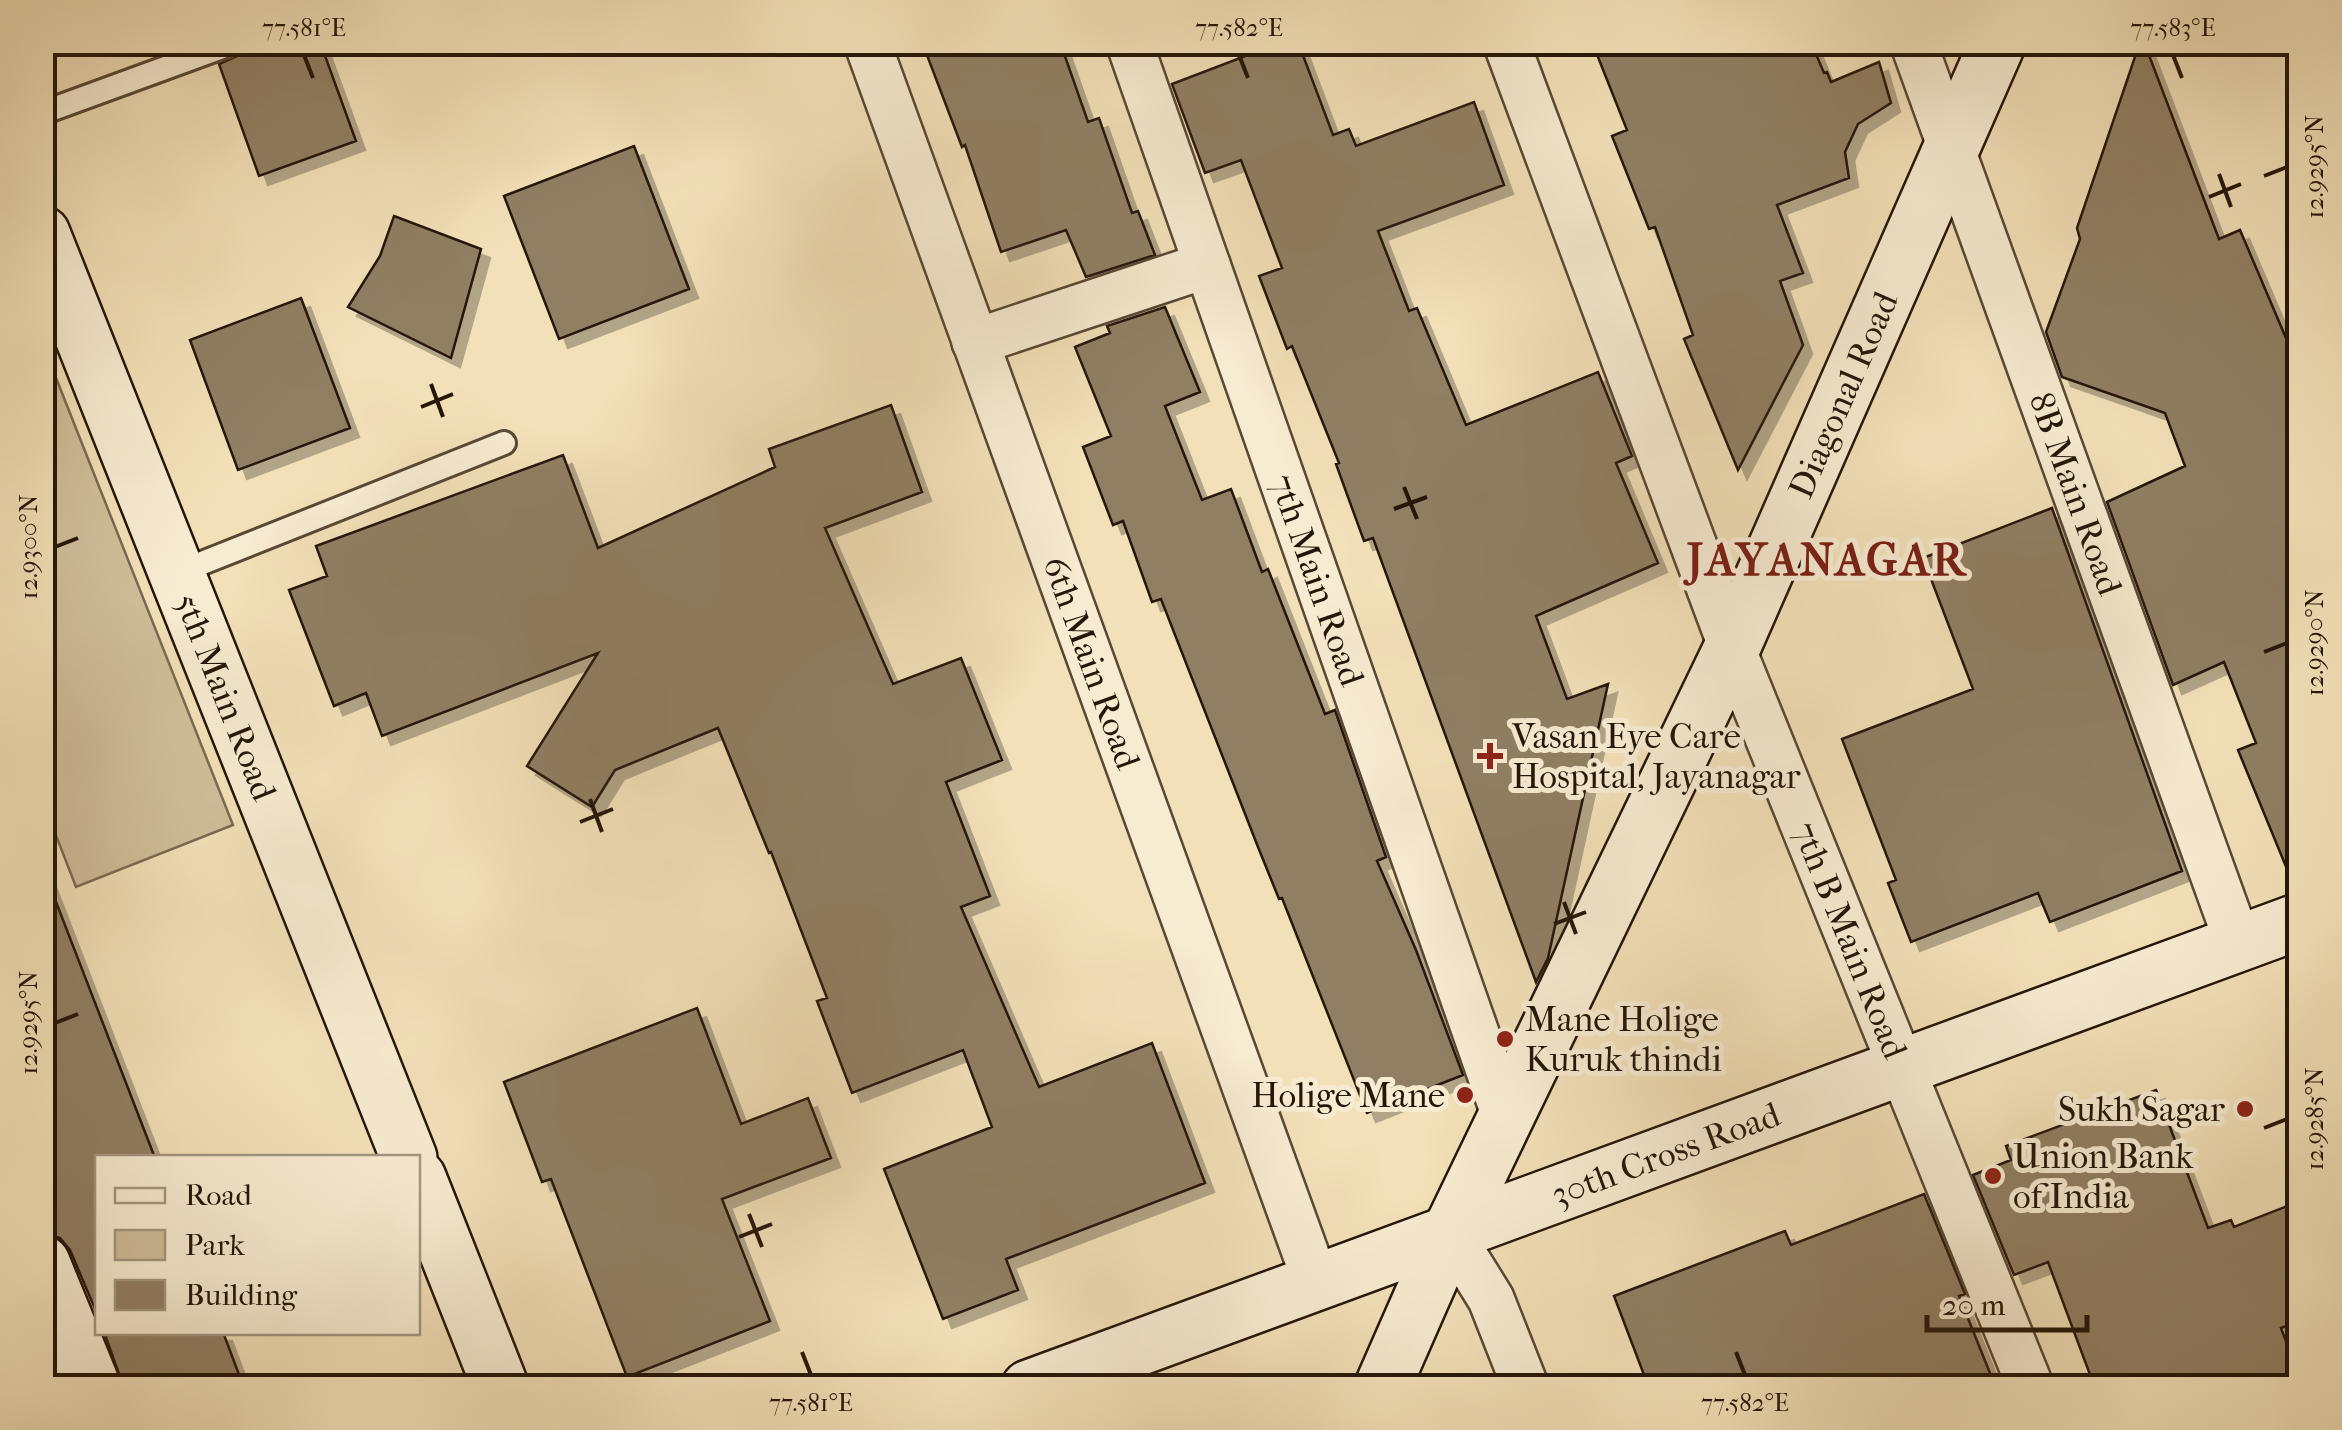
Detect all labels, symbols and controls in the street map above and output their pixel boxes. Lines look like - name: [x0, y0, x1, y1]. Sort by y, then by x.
- text: 77.581°E: [262, 13, 346, 42]
- text: 77.582°E: [1195, 13, 1283, 42]
- text: 77.583°E: [2130, 13, 2216, 42]
- text: 12.9295°N: [2300, 115, 2329, 219]
- street label: Diagonal Road: [1780, 285, 1907, 505]
- street label: 8B Main Road: [2020, 387, 2131, 601]
- street label: 7th Main Road: [1261, 469, 1373, 692]
- text: 12.9300°N: [14, 494, 43, 600]
- district label: JAYANAGAR: [1683, 534, 1967, 587]
- street label: 6th Main Road: [1034, 551, 1149, 775]
- street label: 5th Main Road: [166, 588, 285, 807]
- text: 12.9290°N: [2300, 589, 2329, 697]
- place label: Vasan Eye Care Hospital, Jayanagar: [1511, 716, 1801, 797]
- marker: Vasan Eye Care Hospital, Jayanagar: [1477, 743, 1503, 769]
- street label: 7th B Main Road: [1784, 816, 1916, 1065]
- text: 12.9295°N: [14, 971, 43, 1075]
- place label: Mane Holige Kuruk thindi: [1525, 999, 1722, 1080]
- marker: Mane Holige Kuruk thindi: [1494, 1028, 1516, 1050]
- text: 12.9285°N: [2300, 1067, 2329, 1171]
- place label: Holige Mane: [1251, 1075, 1445, 1116]
- marker: Holige Mane: [1454, 1084, 1476, 1106]
- place label: Sukh Sagar: [2058, 1089, 2225, 1130]
- street label: 30th Cross Road: [1546, 1094, 1786, 1215]
- marker: Sukh Sagar: [2234, 1098, 2256, 1120]
- place label: Union Bank of India: [2013, 1136, 2194, 1217]
- legend: [95, 1155, 420, 1335]
- marker: Union Bank of India: [1982, 1165, 2004, 1187]
- text: Road: [185, 1178, 252, 1213]
- text: Park: [185, 1228, 245, 1263]
- scale bar: [1927, 1270, 2087, 1332]
- text: Building: [185, 1278, 298, 1313]
- text: 20 m: [1942, 1288, 2005, 1323]
- text: 77.581°E: [769, 1388, 853, 1417]
- text: 77.582°E: [1701, 1388, 1789, 1417]

